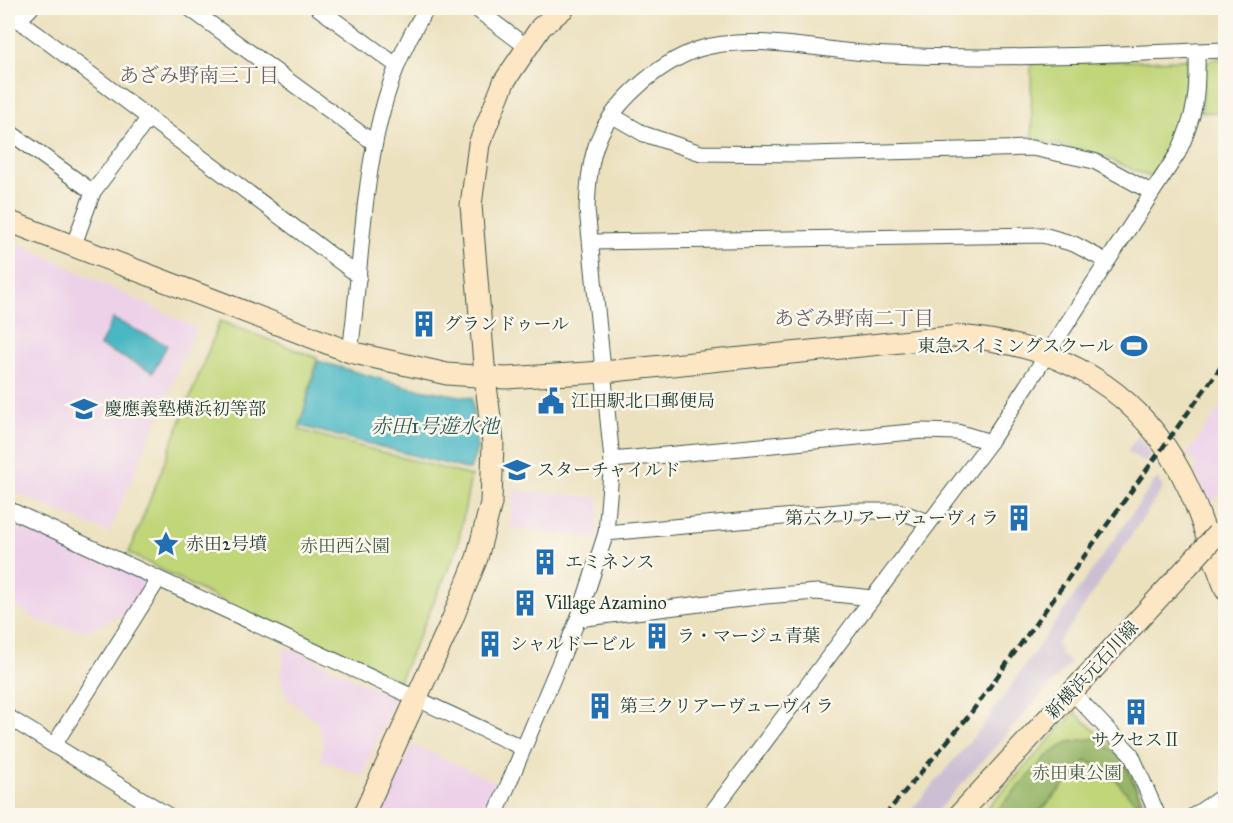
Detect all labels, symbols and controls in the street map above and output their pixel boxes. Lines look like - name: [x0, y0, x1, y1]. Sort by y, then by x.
- district label: あざみ野南三丁目: [119, 63, 279, 87]
- district label: あざみ野南二丁目: [774, 306, 934, 330]
- building icon: グランドゥール: [409, 309, 439, 339]
- place label: グランドゥール: [444, 313, 569, 335]
- sports icon: 東急スイミングスクール: [1119, 331, 1149, 361]
- place label: 東急スイミングスクール: [917, 335, 1114, 357]
- public building icon: 江田駅北口郵便局: [536, 386, 566, 416]
- place label: 江田駅北口郵便局: [571, 390, 715, 412]
- school or university icon: 慶應義塾横浜初等部: [69, 394, 99, 424]
- place label: 慶應義塾横浜初等部: [104, 398, 266, 420]
- water label: 赤田1号遊水池: [371, 414, 501, 438]
- school or university icon: スターチャイルド: [502, 455, 532, 485]
- place label: スターチャイルド: [537, 459, 680, 481]
- building icon: 第六クリアーヴューヴィラ: [1004, 503, 1034, 533]
- place label: 第六クリアーヴューヴィラ: [785, 507, 999, 529]
- place icon: 赤田2号墳: [151, 529, 181, 559]
- place label: 赤田2号墳: [186, 533, 267, 555]
- park label: 赤田西公園: [300, 535, 390, 557]
- building icon: エミネンス: [530, 547, 560, 577]
- place label: エミネンス: [565, 551, 654, 573]
- building icon: Village Azamino: [510, 588, 540, 618]
- place label: Village Azamino: [544, 592, 667, 615]
- street label: 新横浜元石川線: [1041, 616, 1143, 724]
- building icon: ラ・マージュ青葉: [642, 621, 672, 651]
- place label: ラ・マージュ青葉: [677, 625, 820, 647]
- building icon: シャルドービル: [475, 629, 505, 659]
- place label: シャルドービル: [510, 633, 636, 655]
- building icon: 第三クリアーヴューヴィラ: [585, 691, 615, 721]
- place label: 第三クリアーヴューヴィラ: [620, 695, 834, 717]
- building icon: サクセスⅡ: [1121, 697, 1151, 727]
- place label: サクセスⅡ: [1091, 729, 1181, 751]
- park label: 赤田東公園: [1032, 762, 1122, 784]

